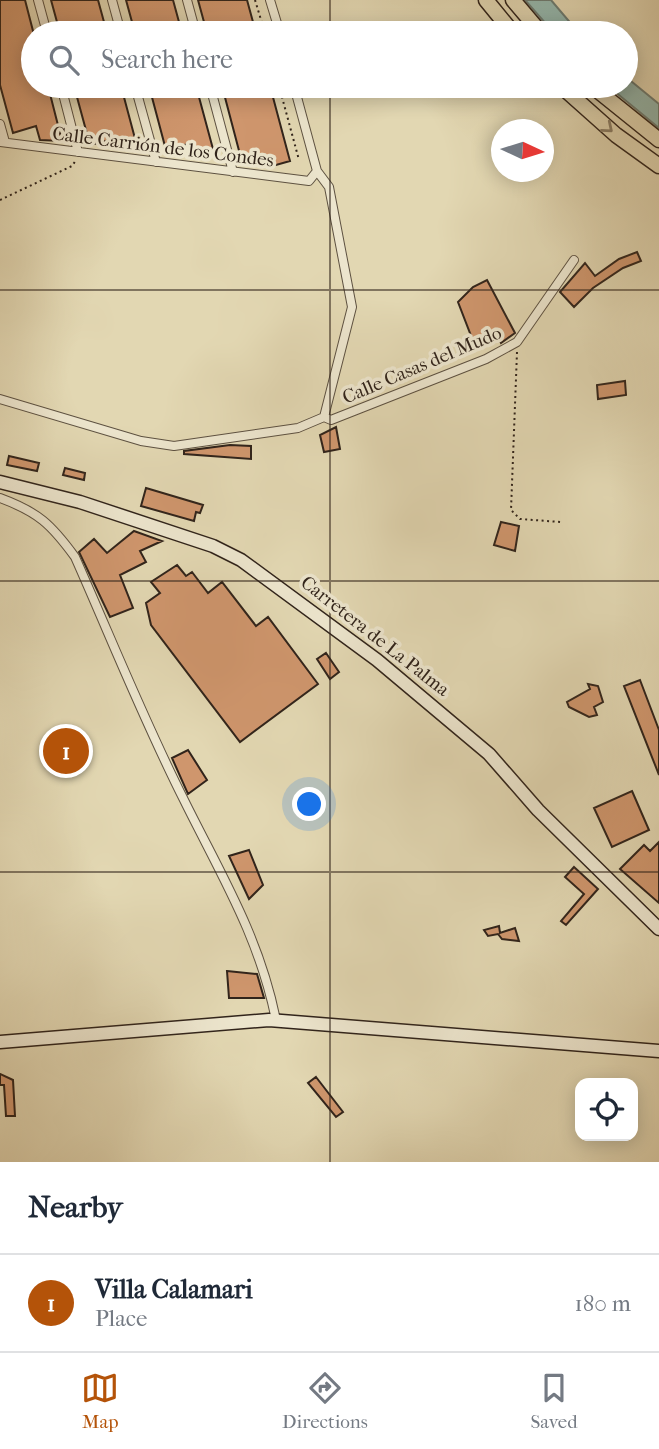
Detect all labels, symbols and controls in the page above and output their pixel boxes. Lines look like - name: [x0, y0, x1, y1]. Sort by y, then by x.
- search box: [21, 21, 638, 98]
- icon: search: [45, 41, 83, 79]
- text: Search here: [101, 44, 233, 75]
- north arrow: [491, 119, 554, 182]
- one-way arrow: [600, 120, 613, 132]
- street label: Calle Carrión de los Condes: [51, 122, 275, 172]
- street label: Calle Casas del Mudo: [339, 321, 505, 408]
- street label: Carretera de La Palma: [296, 571, 454, 701]
- pin: 1: [43, 725, 89, 777]
- your location: [292, 787, 326, 821]
- map controls: [575, 1078, 638, 1141]
- button: locate: [575, 1078, 638, 1141]
- text: Nearby: [28, 1190, 123, 1225]
- text: Villa Calamari: [95, 1274, 253, 1305]
- text: 1: [47, 1290, 55, 1317]
- text: 180 m: [574, 1290, 631, 1317]
- text: Place: [95, 1305, 147, 1332]
- tab: Map: [81, 1369, 119, 1433]
- tab: Directions: [282, 1369, 368, 1433]
- tab: Saved: [530, 1369, 578, 1433]

